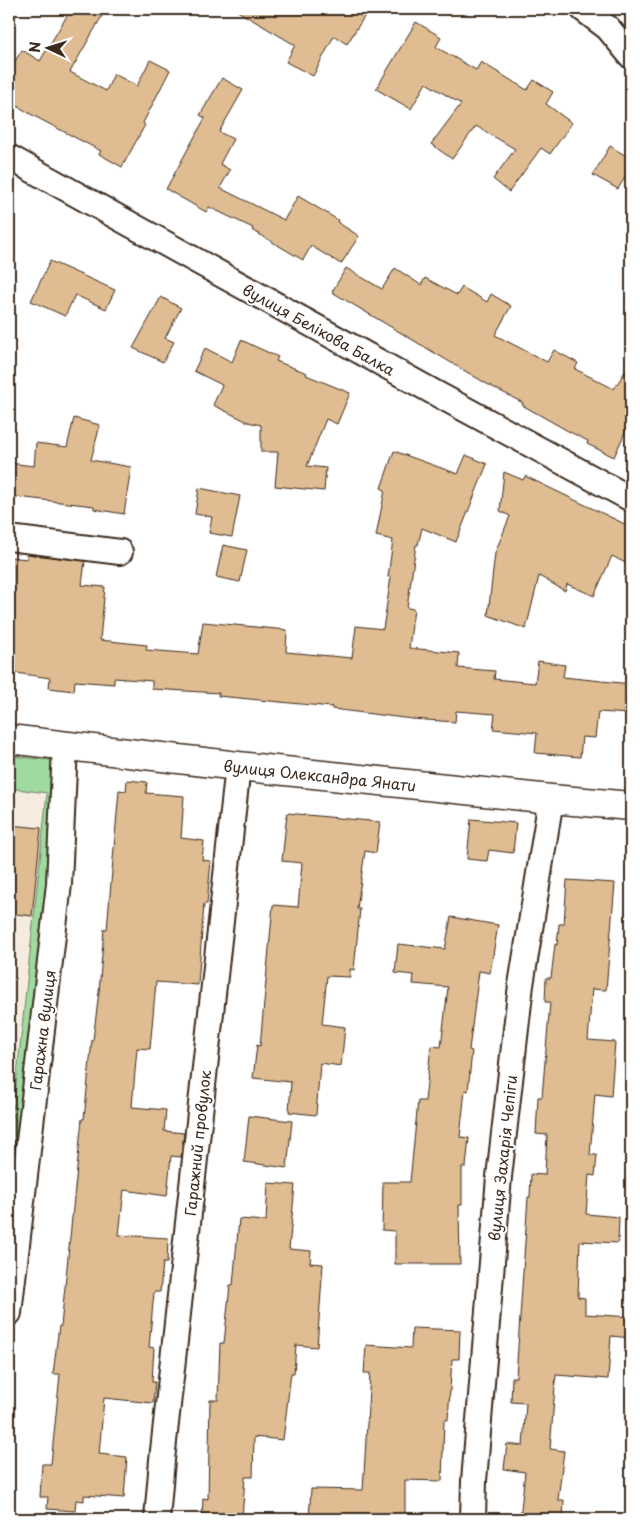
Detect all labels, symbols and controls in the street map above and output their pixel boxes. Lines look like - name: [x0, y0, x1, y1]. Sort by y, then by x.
- north arrow: [22, 22, 72, 72]
- text: N: [24, 41, 45, 53]
- street label: вулиця Белікова Балка: [239, 277, 400, 381]
- street label: вулиця Олександра Янати: [222, 753, 418, 797]
- street label: Гаражна вулиця: [23, 968, 61, 1092]
- street label: Гаражний провулок: [178, 1069, 216, 1217]
- street label: вулиця Захарія Чепіги: [482, 1074, 522, 1242]

